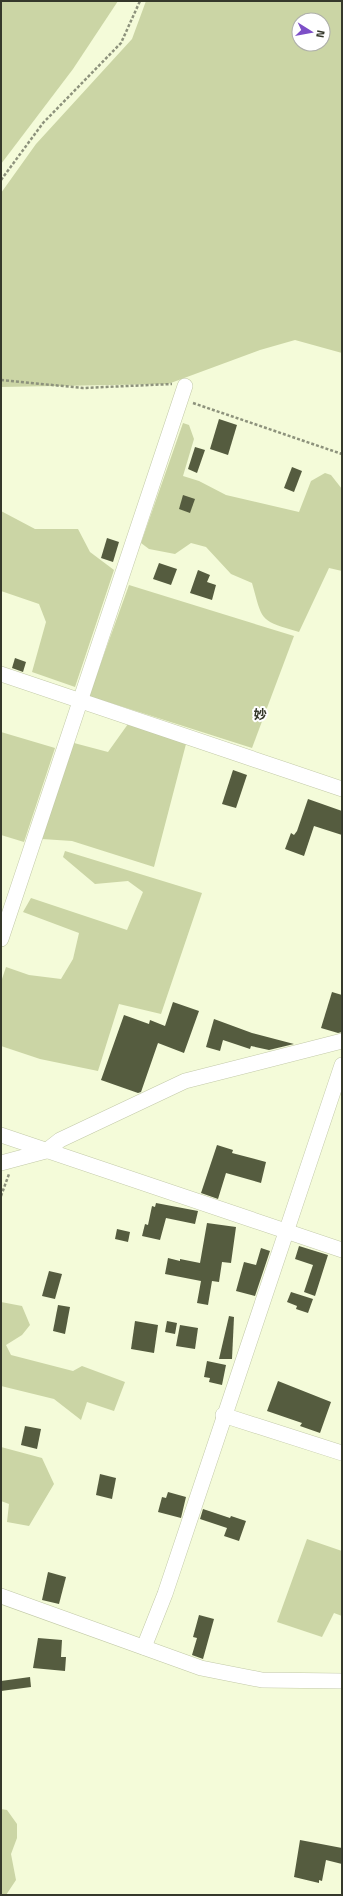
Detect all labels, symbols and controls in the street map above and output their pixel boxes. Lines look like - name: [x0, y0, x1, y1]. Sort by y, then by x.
- north arrow: [291, 12, 331, 52]
- text: N: [312, 29, 329, 39]
- district label: 妙: [253, 704, 267, 724]

